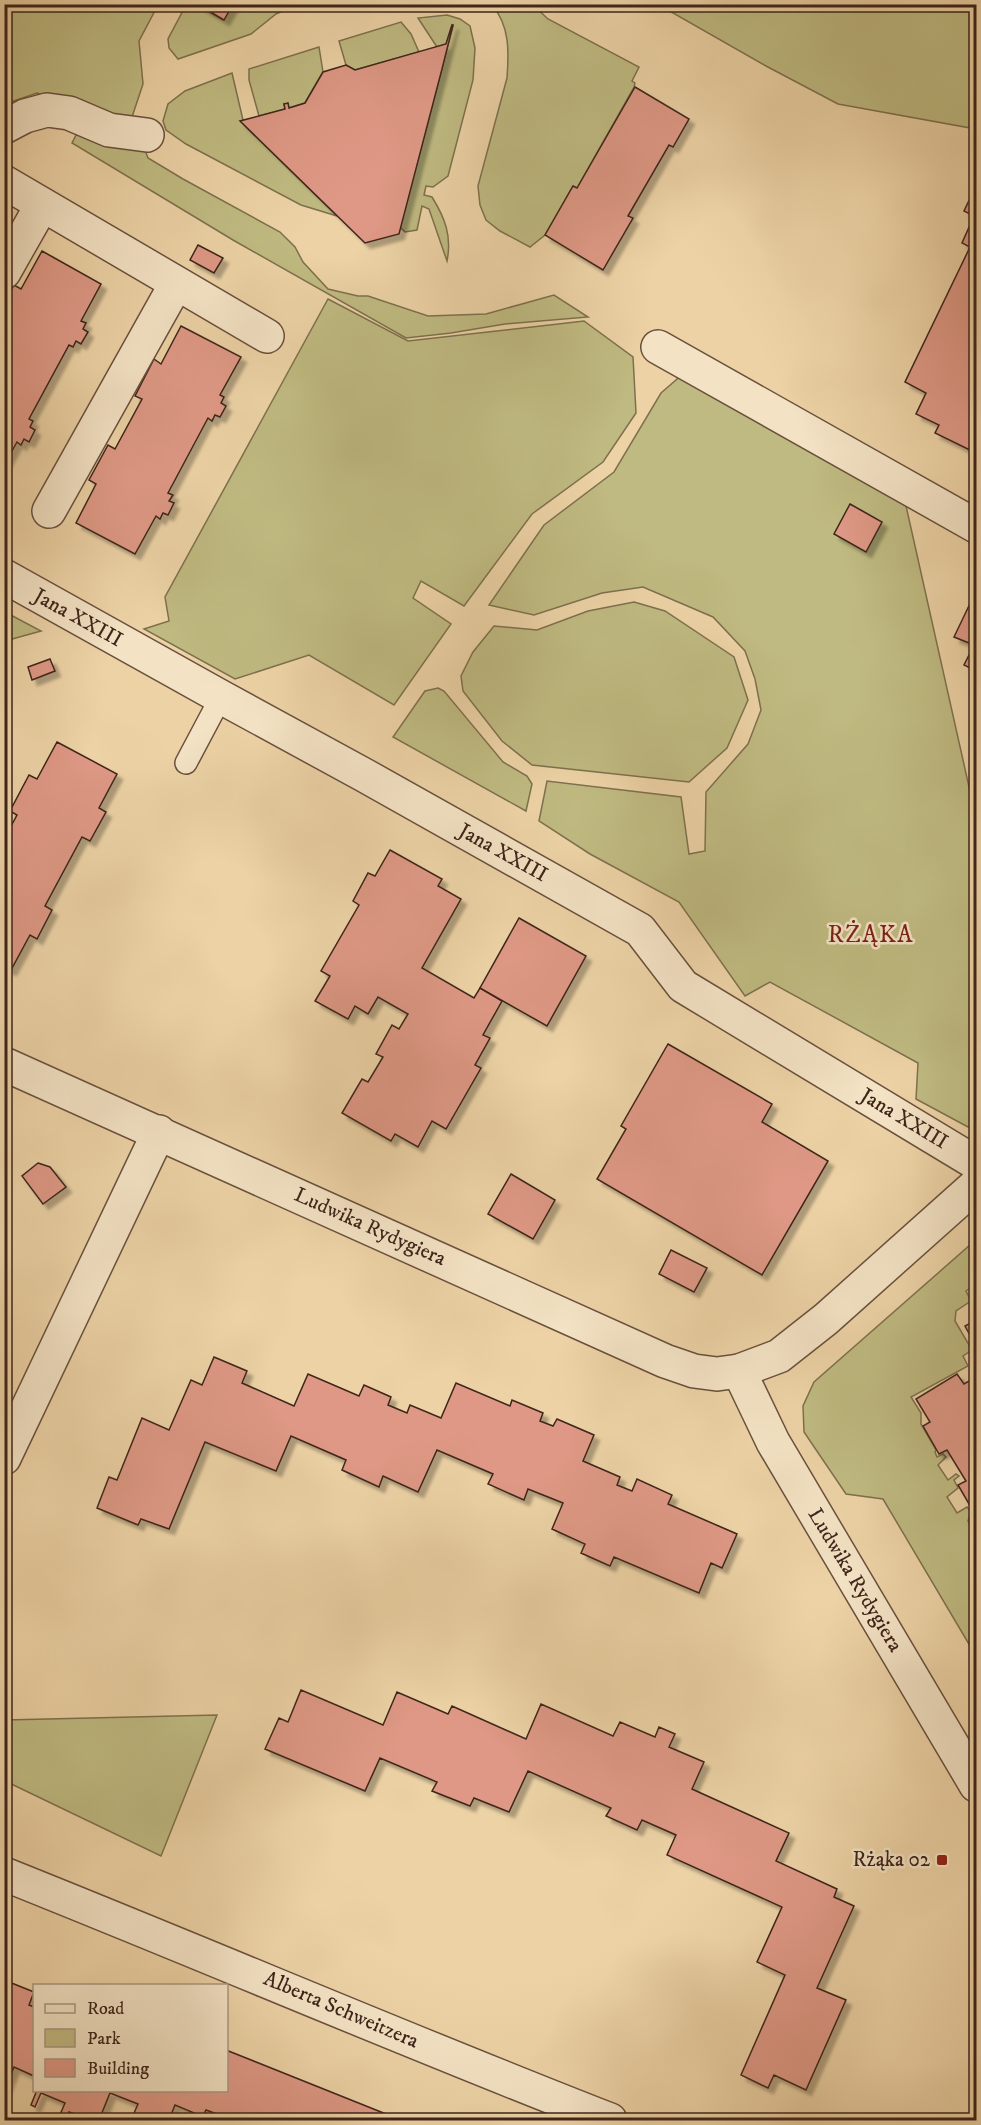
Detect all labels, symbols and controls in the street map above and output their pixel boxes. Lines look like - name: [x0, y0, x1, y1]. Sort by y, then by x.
- street label: Jana XXIII: [27, 582, 127, 653]
- street label: Jana XXIII: [452, 817, 552, 888]
- district label: RŻĄKA: [828, 919, 914, 950]
- street label: Jana XXIII: [854, 1082, 953, 1155]
- street label: Ludwika Rydygiera: [290, 1182, 450, 1272]
- street label: Ludwika Rydygiera: [802, 1503, 908, 1657]
- place label: Rżąka 02: [853, 1847, 931, 1873]
- marker: Rżąka 02: [935, 1853, 949, 1867]
- street label: Alberta Schweitzera: [260, 1966, 422, 2054]
- legend: [33, 1984, 228, 2092]
- text: Road: [87, 1998, 124, 2020]
- text: Park: [87, 2028, 121, 2050]
- text: Building: [87, 2058, 149, 2080]

